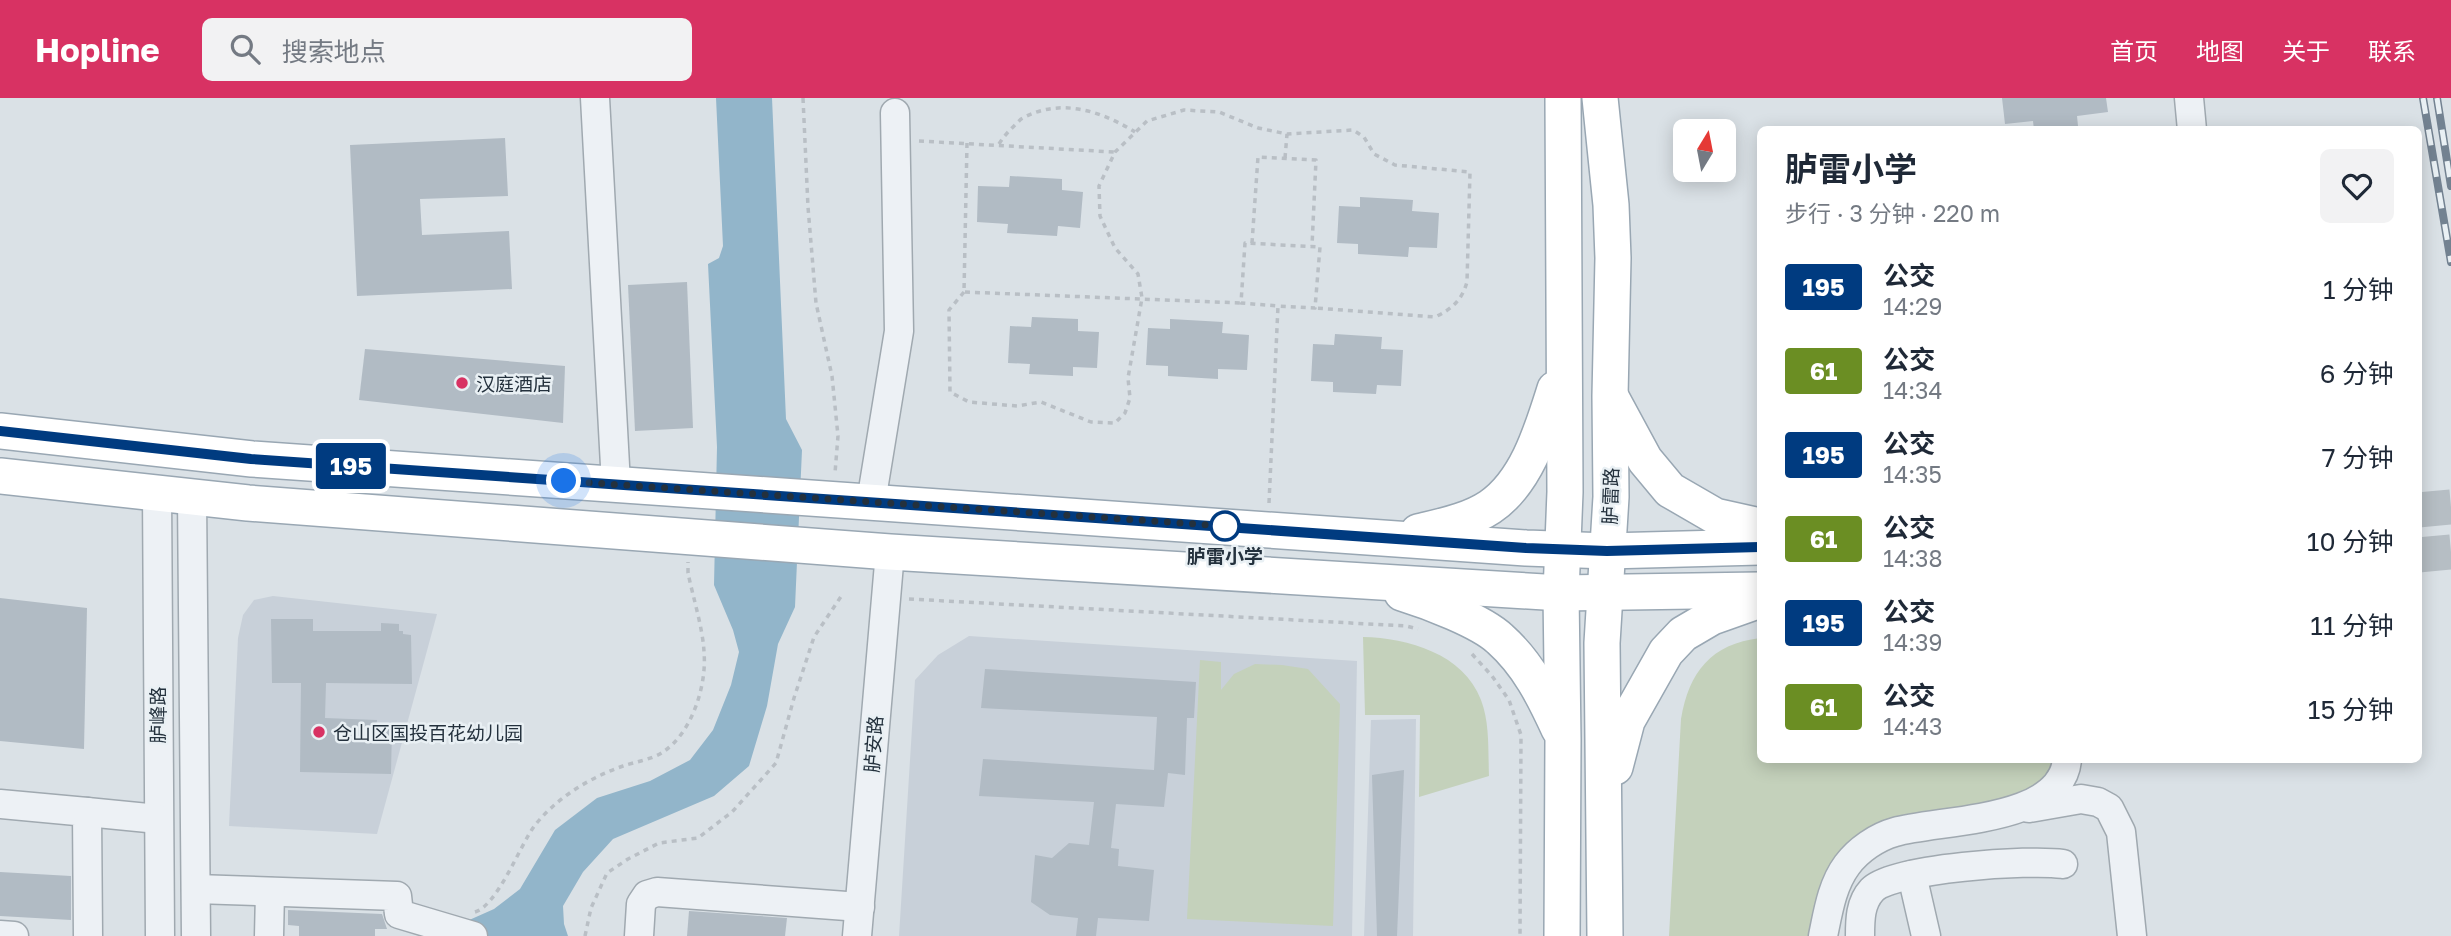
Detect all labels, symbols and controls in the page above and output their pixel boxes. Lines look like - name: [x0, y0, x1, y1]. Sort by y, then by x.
- search box: [202, 18, 692, 81]
- text: Hopline: [35, 30, 160, 69]
- icon: search: [226, 30, 264, 68]
- text: 搜索地点: [282, 36, 386, 67]
- text: 首页: [2110, 36, 2158, 65]
- text: 地图: [2196, 36, 2244, 65]
- text: 关于: [2282, 36, 2330, 65]
- text: 联系: [2368, 36, 2416, 65]
- north arrow: [1673, 119, 1736, 182]
- map controls: [1673, 119, 1736, 182]
- text: 胪雷小学: [1785, 149, 1917, 188]
- button: heart: [2320, 149, 2394, 223]
- text: 步行 · 3 分钟 · 220 m: [1785, 199, 2000, 227]
- text: 公交: [1883, 260, 1935, 291]
- text: 195: [1802, 272, 1845, 301]
- text: 1 分钟: [2323, 274, 2394, 305]
- text: 14:29: [1883, 292, 1942, 320]
- text: 公交: [1883, 344, 1935, 375]
- text: 61: [1810, 356, 1837, 385]
- text: 6 分钟: [2320, 358, 2394, 389]
- place label: 汉庭酒店: [476, 372, 552, 395]
- marker: 汉庭酒店: [454, 375, 470, 391]
- text: 14:34: [1883, 376, 1943, 404]
- text: 公交: [1883, 428, 1935, 459]
- text: 195: [1802, 440, 1845, 469]
- text: 7 分钟: [2322, 442, 2394, 473]
- line badge: 195: [311, 443, 391, 489]
- text: 195: [330, 451, 372, 480]
- text: 14:35: [1883, 460, 1942, 488]
- your location: [546, 463, 581, 498]
- street label: 胪雷路: [1598, 467, 1622, 525]
- marker: 胪雷小学: [1210, 511, 1240, 541]
- text: 公交: [1883, 512, 1935, 543]
- text: 61: [1810, 524, 1837, 553]
- text: 10 分钟: [2307, 526, 2394, 557]
- place label: 胪雷小学: [1187, 544, 1263, 567]
- text: 14:38: [1883, 544, 1943, 572]
- text: 公交: [1883, 596, 1935, 627]
- text: 195: [1802, 608, 1845, 637]
- text: 11 分钟: [2310, 610, 2394, 641]
- text: 14:39: [1883, 628, 1942, 656]
- text: 公交: [1883, 680, 1935, 711]
- street label: 胪峰路: [146, 686, 169, 744]
- text: 61: [1810, 692, 1837, 721]
- text: 15 分钟: [2308, 694, 2394, 725]
- text: 14:43: [1883, 712, 1943, 740]
- street label: 胪安路: [860, 715, 886, 773]
- place label: 仓山区国投百花幼儿园: [333, 721, 523, 744]
- marker: 仓山区国投百花幼儿园: [311, 724, 327, 740]

